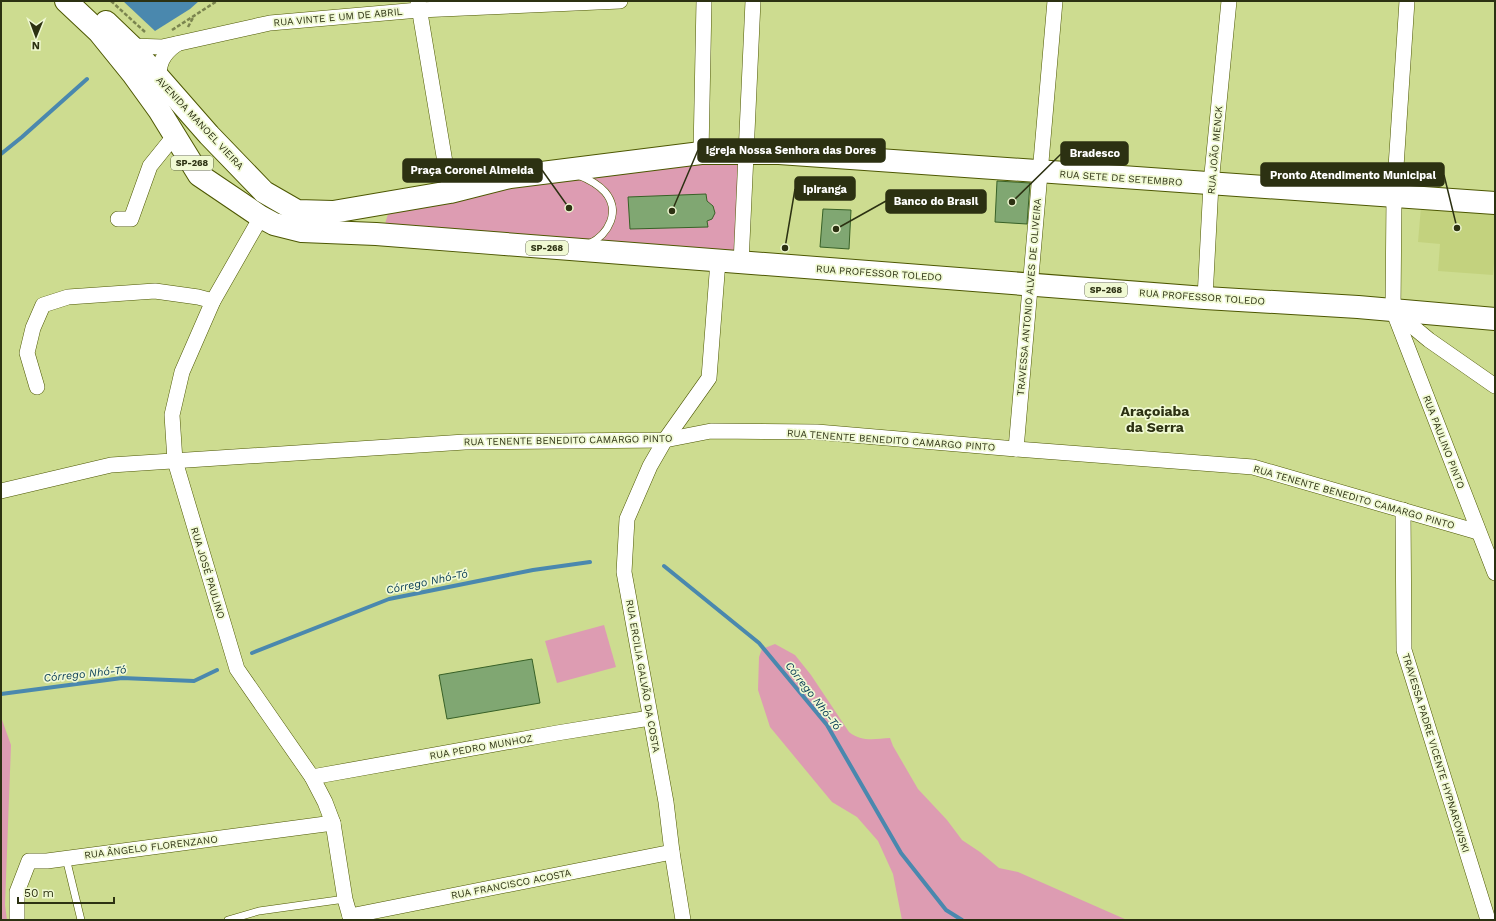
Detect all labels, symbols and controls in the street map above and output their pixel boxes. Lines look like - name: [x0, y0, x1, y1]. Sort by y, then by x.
- street label: RUA VINTE E UM DE ABRIL: [273, 6, 403, 28]
- north arrow: [16, 16, 56, 56]
- text: N: [32, 39, 40, 52]
- street label: AVENIDA MANOEL VIEIRA: [154, 74, 246, 172]
- street label: RUA JOÃO MENCK: [1206, 105, 1224, 195]
- callout: Igreja Nossa Senhora das Dores: [698, 139, 885, 162]
- callout: Bradesco: [1061, 142, 1128, 165]
- text: Igreja Nossa Senhora das Dores: [706, 144, 876, 157]
- text: Bradesco: [1070, 147, 1121, 160]
- road number: SP-268: [171, 156, 213, 170]
- callout: Praça Coronel Almeida: [403, 159, 542, 182]
- callout: Pronto Atendimento Municipal: [1261, 163, 1444, 186]
- text: Praça Coronel Almeida: [410, 164, 534, 177]
- street label: RUA SETE DE SETEMBRO: [1059, 168, 1183, 188]
- text: Pronto Atendimento Municipal: [1270, 169, 1436, 182]
- callout: Ipiranga: [795, 177, 855, 200]
- text: Ipiranga: [803, 183, 848, 196]
- callout: Banco do Brasil: [886, 190, 986, 213]
- text: Banco do Brasil: [894, 195, 979, 208]
- street label: TRAVESSA ANTONIO ALVES DE OLIVEIRA: [1015, 197, 1043, 396]
- road number: SP-268: [526, 241, 568, 255]
- street label: RUA PROFESSOR TOLEDO: [816, 263, 942, 283]
- road number: SP-268: [1085, 283, 1127, 297]
- street label: RUA PROFESSOR TOLEDO: [1139, 287, 1265, 307]
- street label: RUA PAULINO PINTO: [1421, 394, 1467, 490]
- district label: Araçoiaba da Serra: [1121, 403, 1190, 435]
- street label: RUA TENENTE BENEDITO CAMARGO PINTO: [787, 427, 995, 453]
- street label: RUA TENENTE BENEDITO CAMARGO PINTO: [464, 433, 672, 447]
- street label: RUA TENENTE BENEDITO CAMARGO PINTO: [1252, 463, 1456, 531]
- street label: RUA JOSÉ PAULINO: [189, 526, 227, 620]
- water label: Córrego Nhó-Tó: [385, 567, 469, 597]
- street label: RUA ERCILIA GALVÃO DA COSTA: [624, 599, 662, 754]
- street label: TRAVESSA PADRE VICENTE HYPNAROWSKI: [1400, 652, 1472, 854]
- water label: Córrego Nhó-Tó: [782, 659, 844, 733]
- water label: Córrego Nhó-Tó: [43, 663, 127, 685]
- street label: RUA PEDRO MUNHOZ: [429, 733, 533, 761]
- street label: RUA ÂNGELO FLORENZANO: [84, 833, 218, 861]
- street label: RUA FRANCISCO ACOSTA: [450, 867, 572, 901]
- scale bar: [18, 879, 114, 905]
- text: 50 m: [24, 886, 54, 900]

